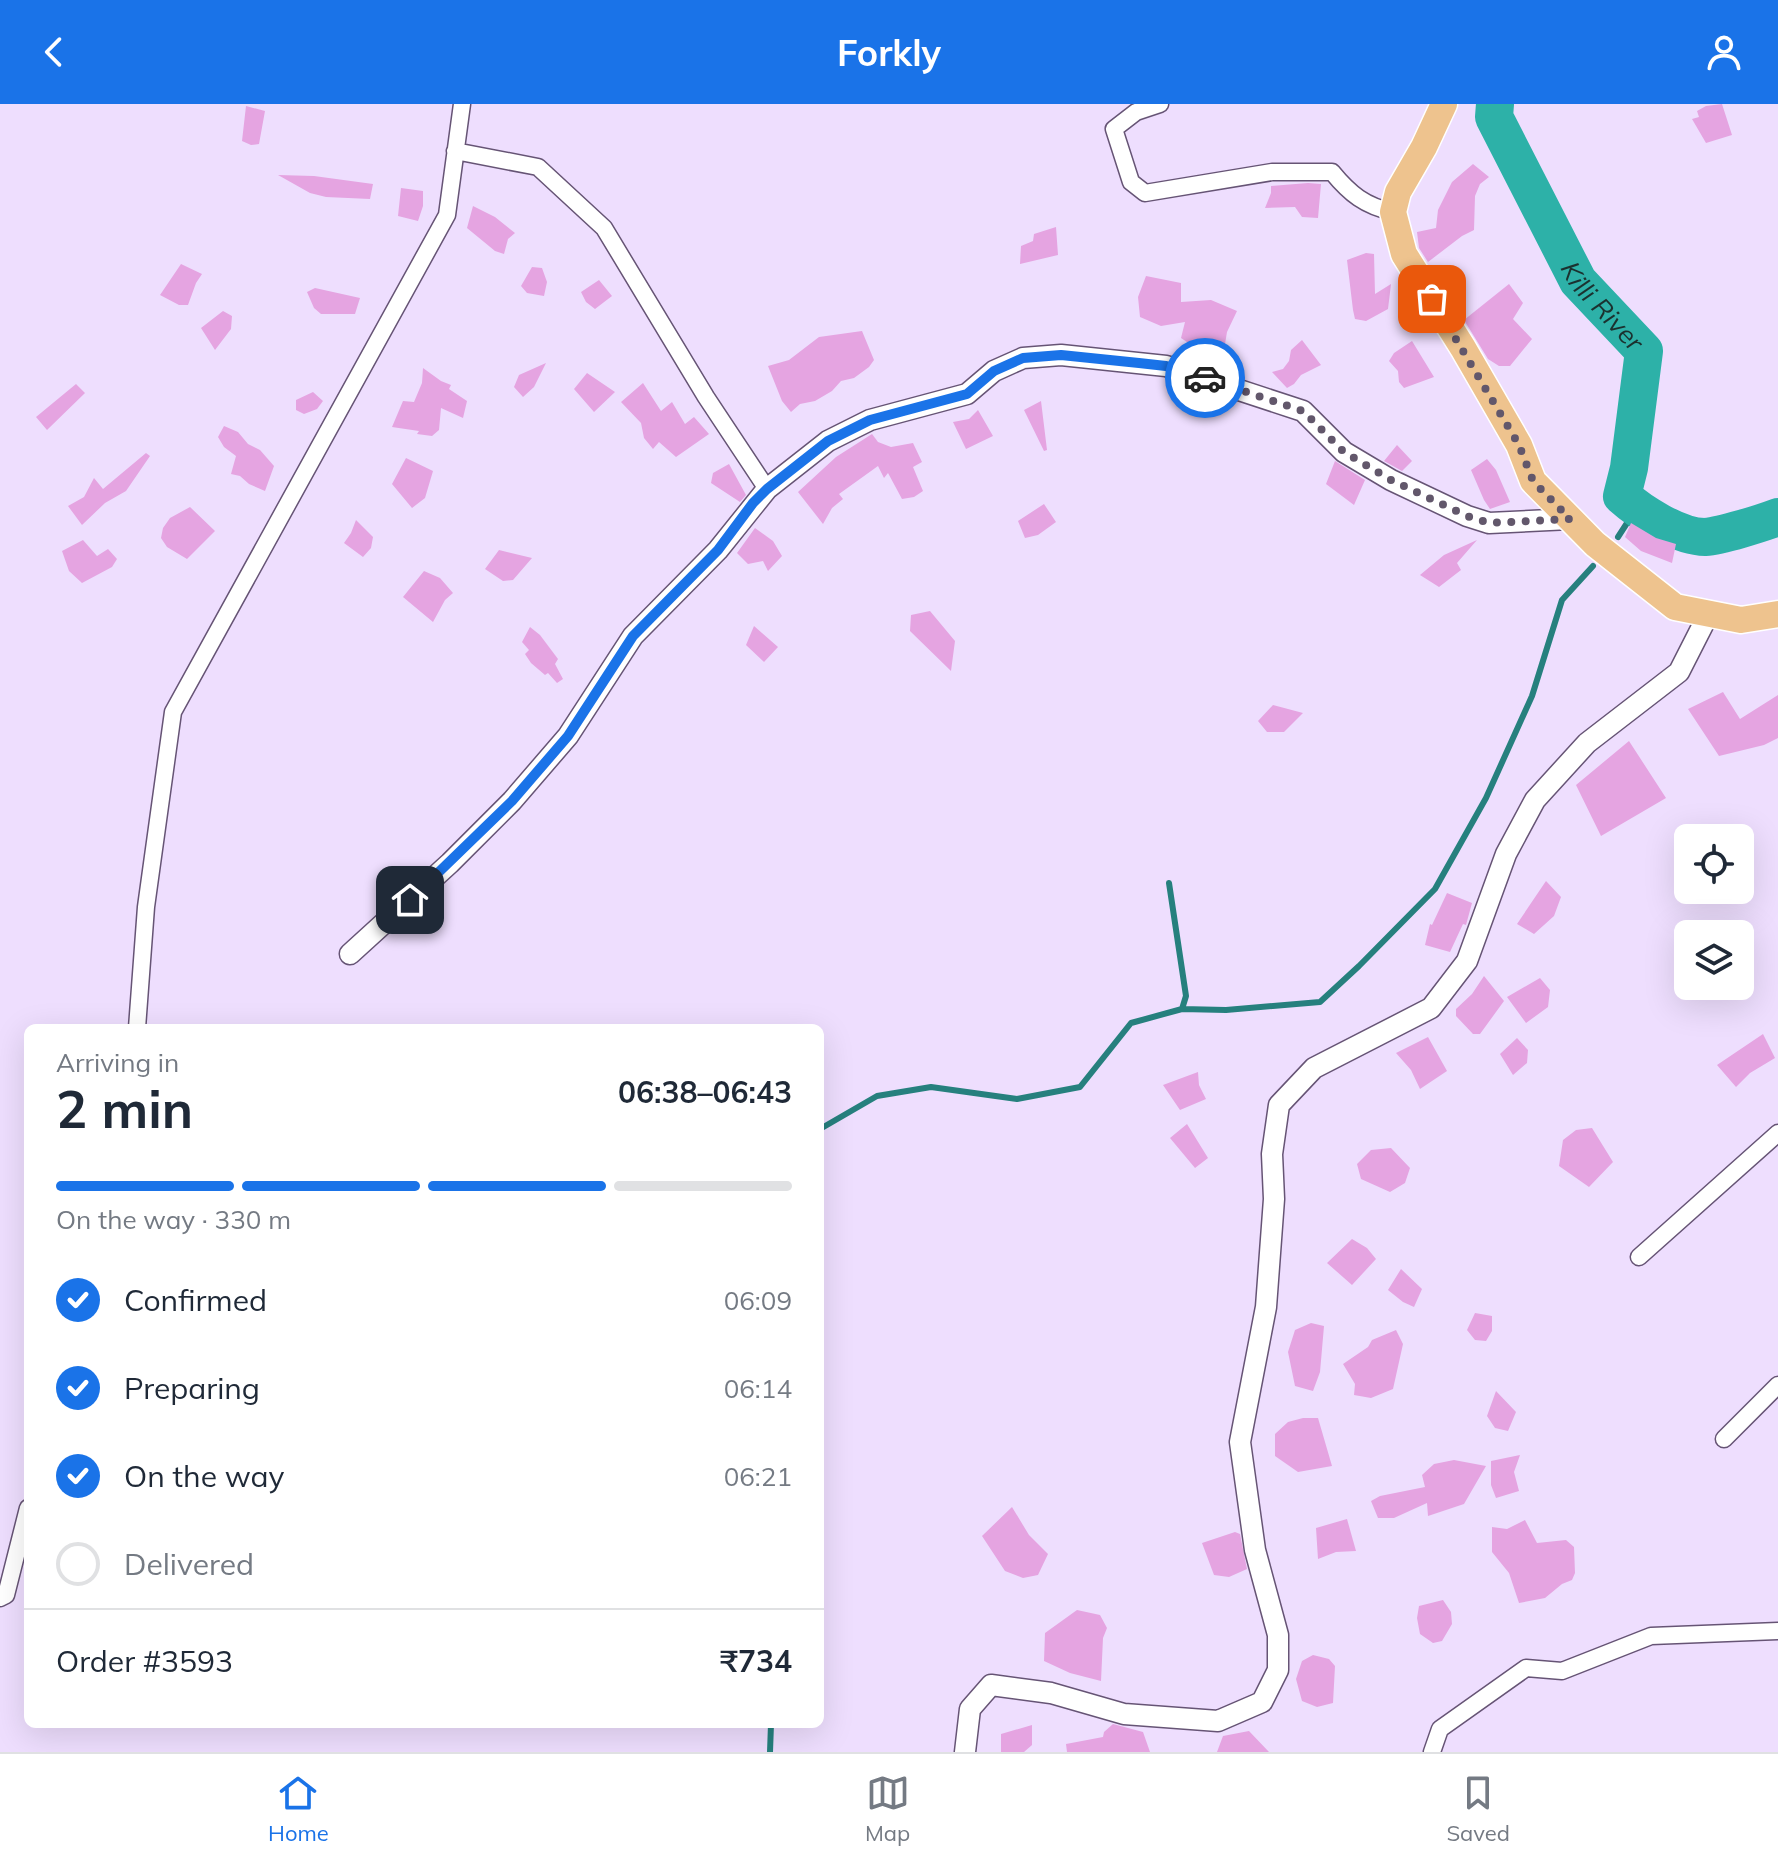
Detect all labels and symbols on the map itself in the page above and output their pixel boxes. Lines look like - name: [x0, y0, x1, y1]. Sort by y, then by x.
- water label: Killi River: [1554, 256, 1652, 359]
- pin: [1398, 265, 1466, 333]
- courier: [1165, 338, 1245, 418]
- pin: [376, 866, 444, 934]

